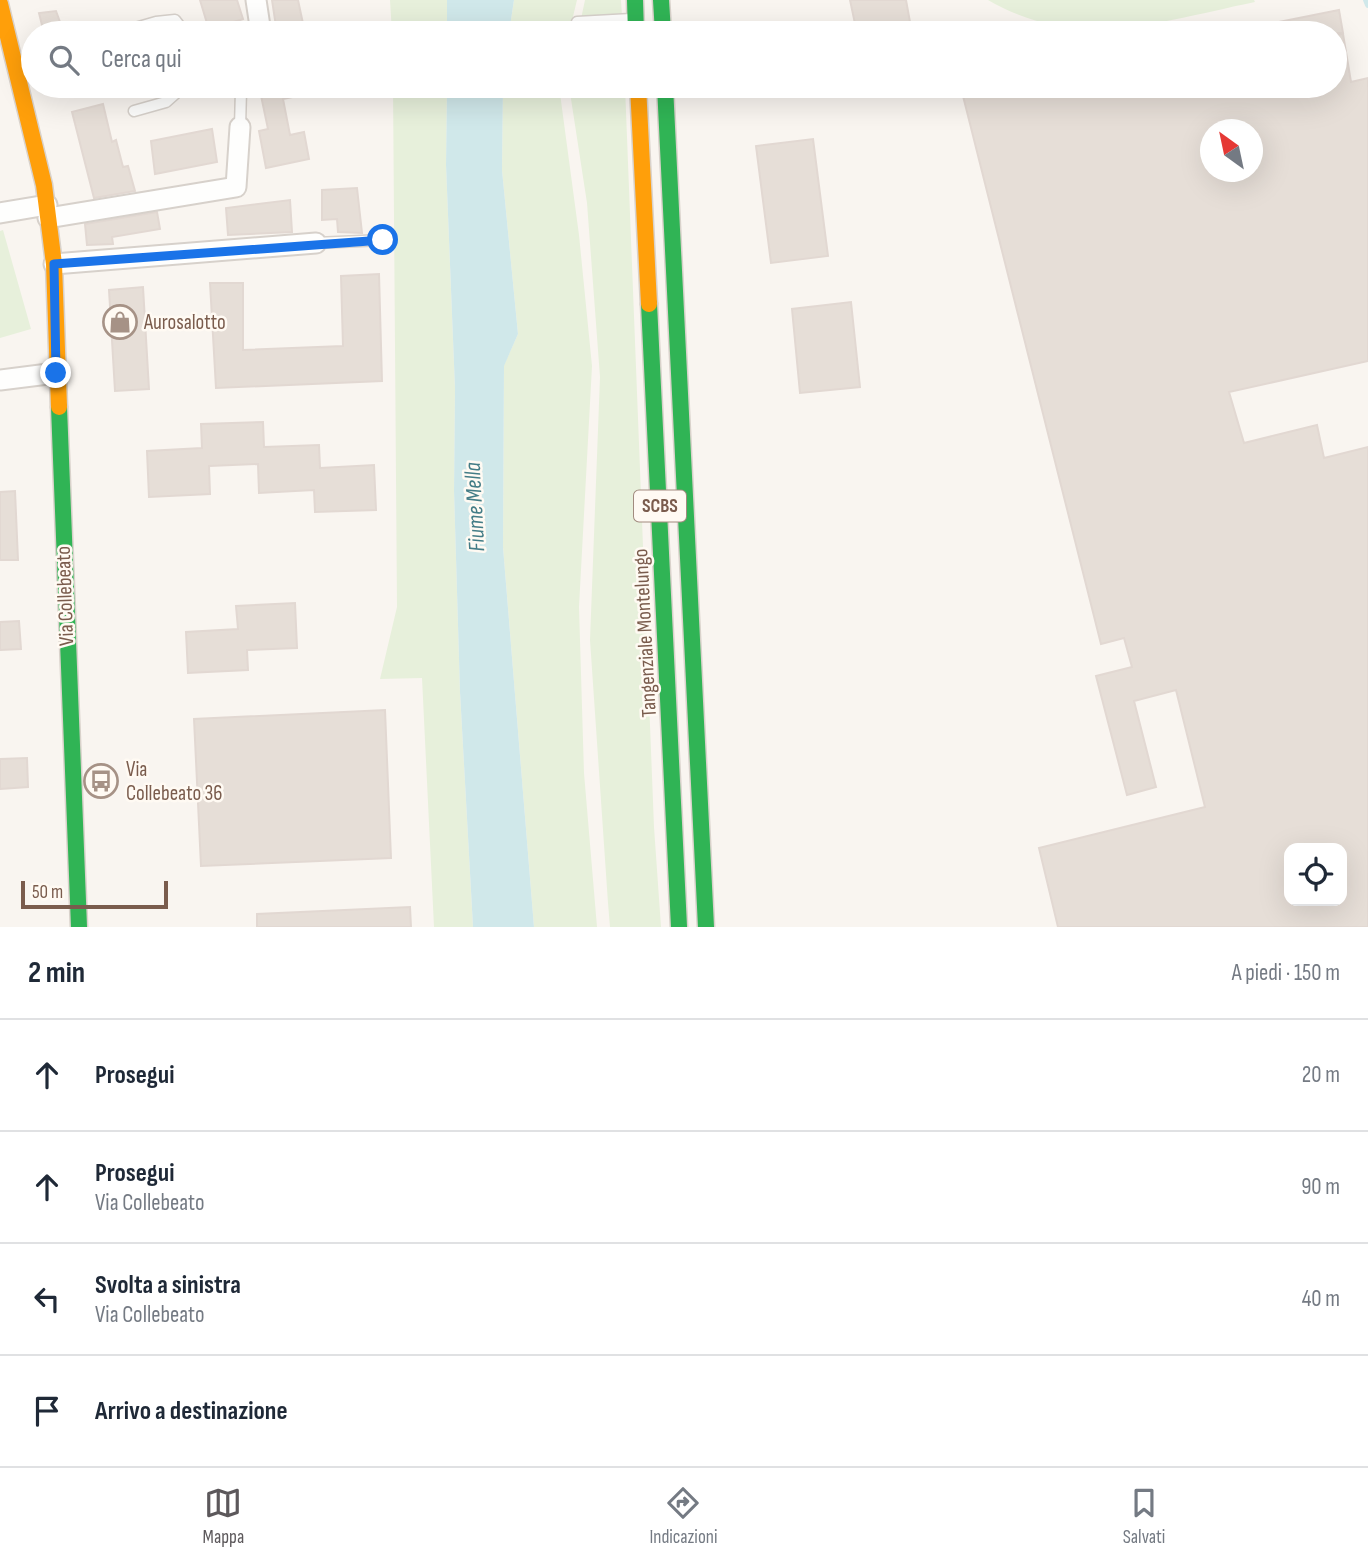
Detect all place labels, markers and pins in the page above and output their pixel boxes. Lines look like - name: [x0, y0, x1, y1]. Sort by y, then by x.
- shop icon: Aurosalotto: [101, 303, 139, 341]
- place label: Aurosalotto: [143, 310, 226, 335]
- place label: Via Collebeato 36: [126, 757, 222, 806]
- bus stop icon: Via Collebeato 36: [82, 762, 120, 800]

